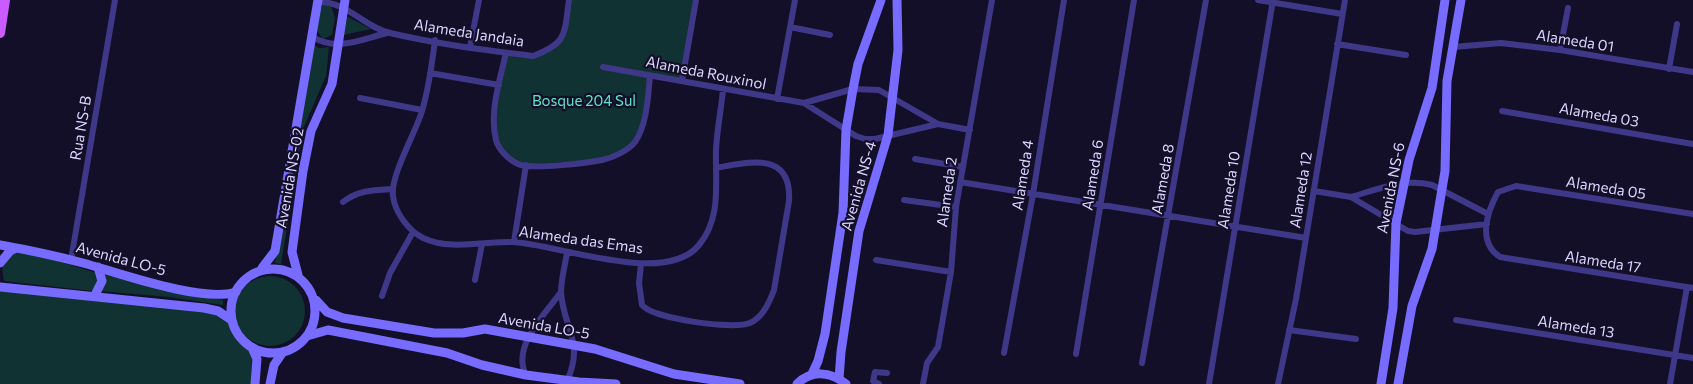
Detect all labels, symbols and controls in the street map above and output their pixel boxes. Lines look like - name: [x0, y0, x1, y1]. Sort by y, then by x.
- street label: Alameda Jandaia: [413, 15, 525, 51]
- street label: Alameda 01: [1535, 26, 1615, 56]
- street label: Alameda Rouxinol: [644, 52, 768, 94]
- park label: Bosque 204 Sul: [532, 92, 636, 110]
- street label: Rua NS-B: [66, 94, 96, 162]
- street label: Alameda 03: [1558, 99, 1640, 131]
- street label: Avenida NS-02: [272, 126, 308, 230]
- street label: Alameda 4: [1009, 138, 1037, 212]
- street label: Alameda 6: [1079, 138, 1107, 212]
- street label: Avenida NS-4: [838, 139, 880, 233]
- street label: Avenida NS-6: [1373, 141, 1409, 235]
- street label: Alameda 8: [1148, 142, 1178, 216]
- street label: Alameda 10: [1214, 150, 1244, 230]
- street label: Alameda 12: [1286, 151, 1316, 229]
- street label: Alameda 2: [933, 156, 961, 228]
- street label: Alameda 05: [1565, 173, 1647, 203]
- street label: Alameda das Emas: [518, 222, 644, 258]
- street label: Avenida LO-5: [74, 238, 168, 280]
- street label: Alameda 17: [1564, 247, 1642, 277]
- street label: Avenida LO-5: [497, 309, 591, 343]
- street label: Alameda 13: [1536, 312, 1616, 342]

